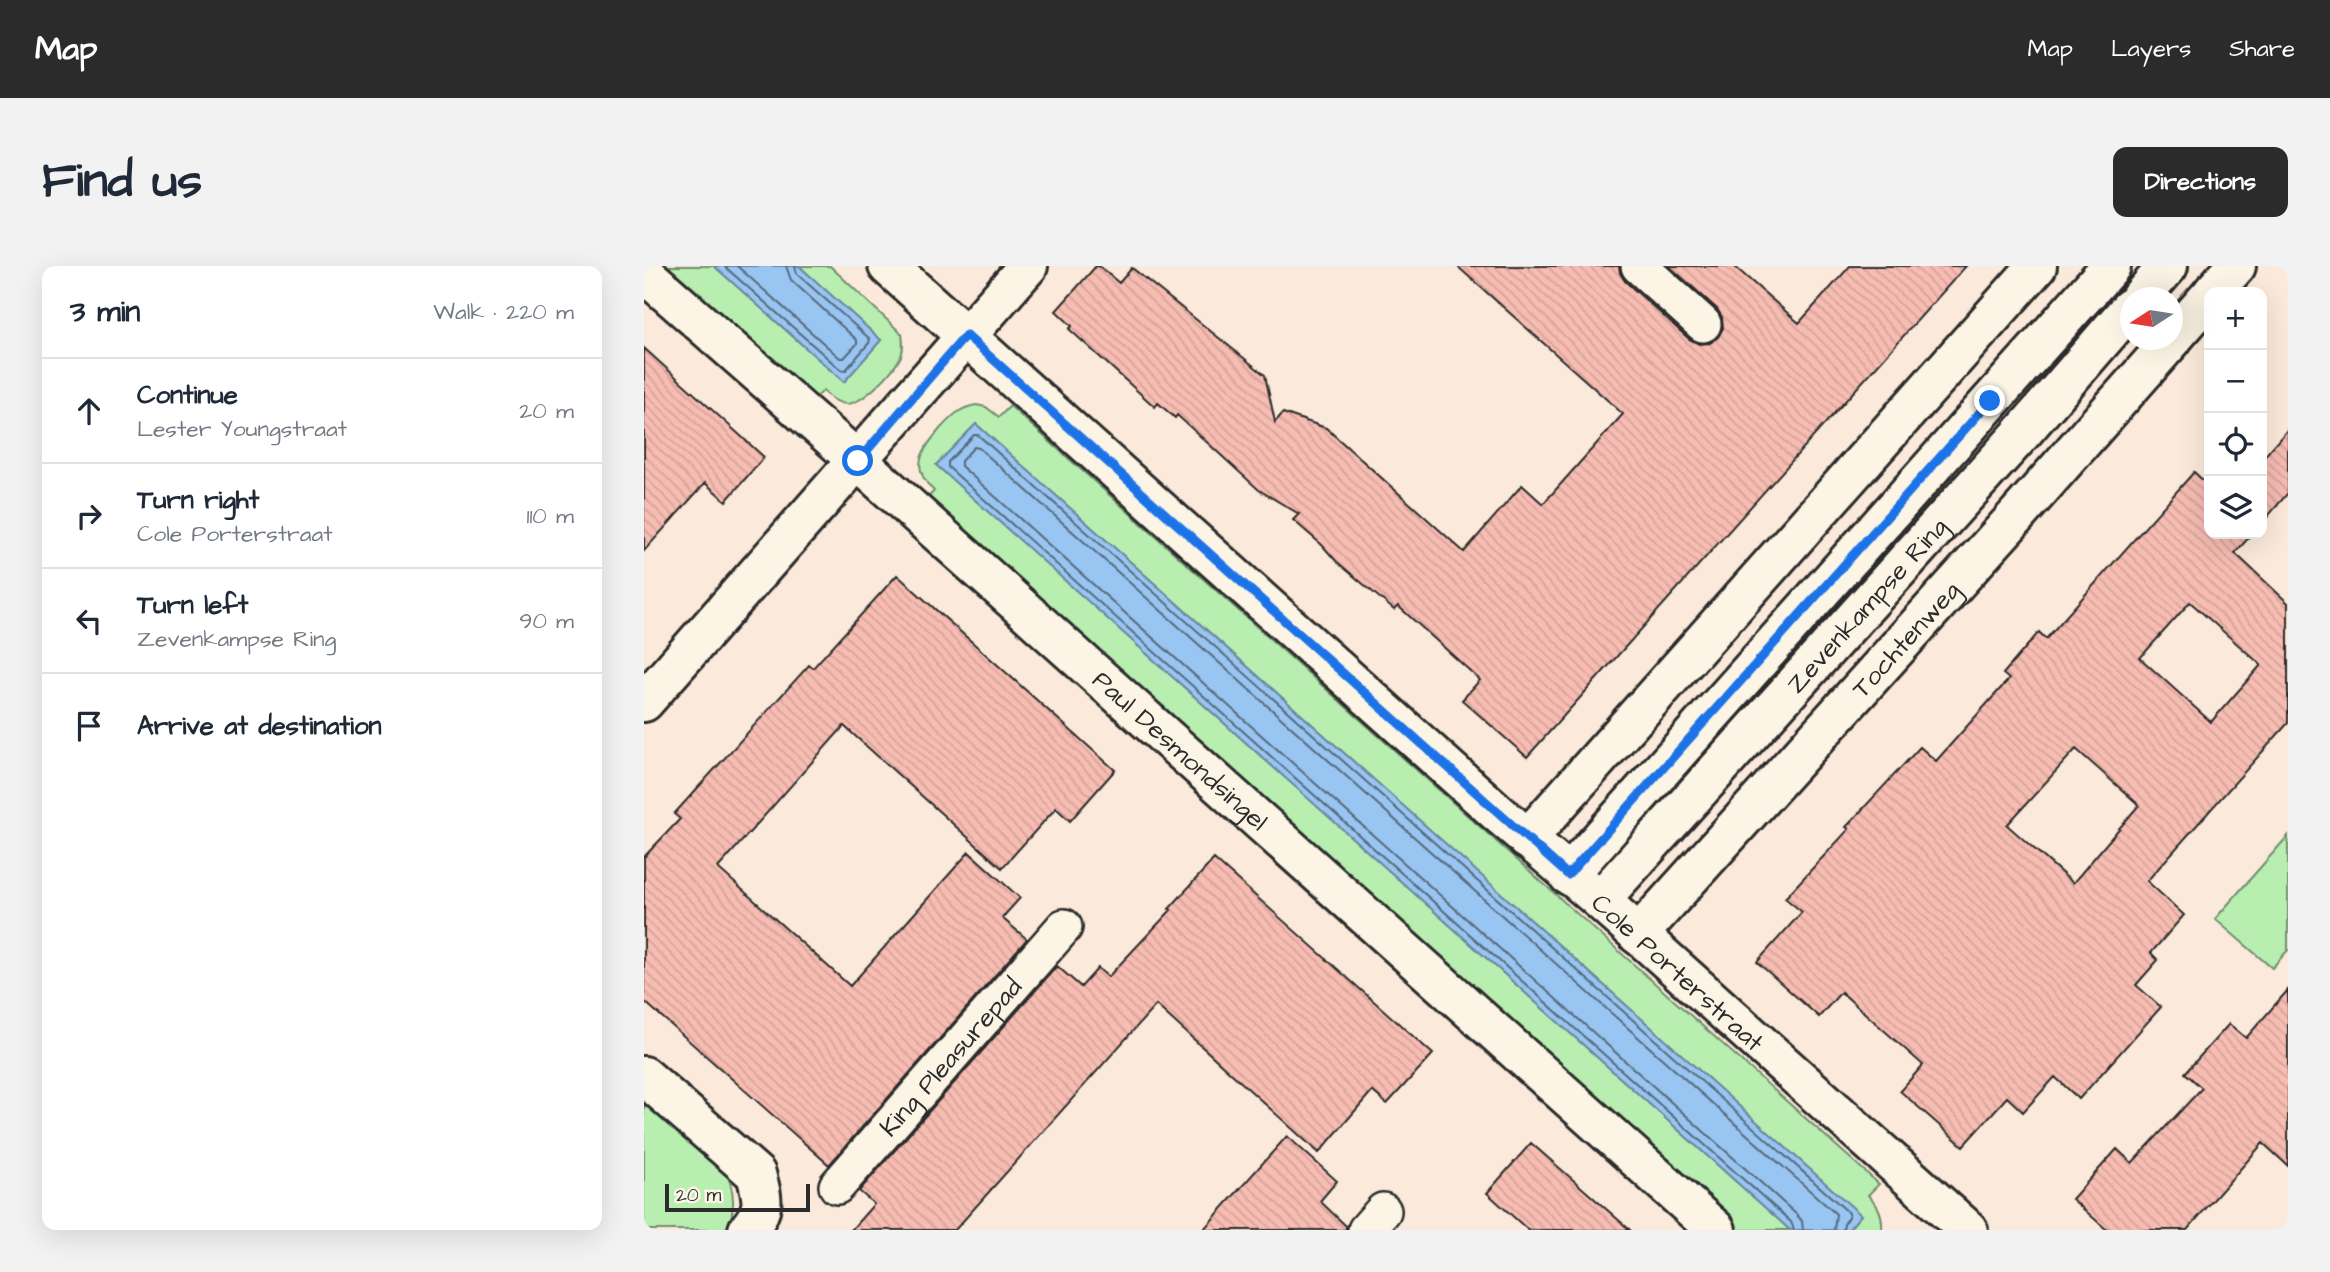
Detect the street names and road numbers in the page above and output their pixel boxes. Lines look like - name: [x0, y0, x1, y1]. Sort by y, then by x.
- street label: Zevenkampse Ring: [1778, 510, 1958, 701]
- street label: Tochtenweg: [1844, 573, 1970, 706]
- street label: Paul Desmondsingel: [1084, 663, 1275, 839]
- street label: Cole Porterstraat: [1583, 885, 1772, 1060]
- street label: King Pleasurepad: [872, 970, 1031, 1144]

